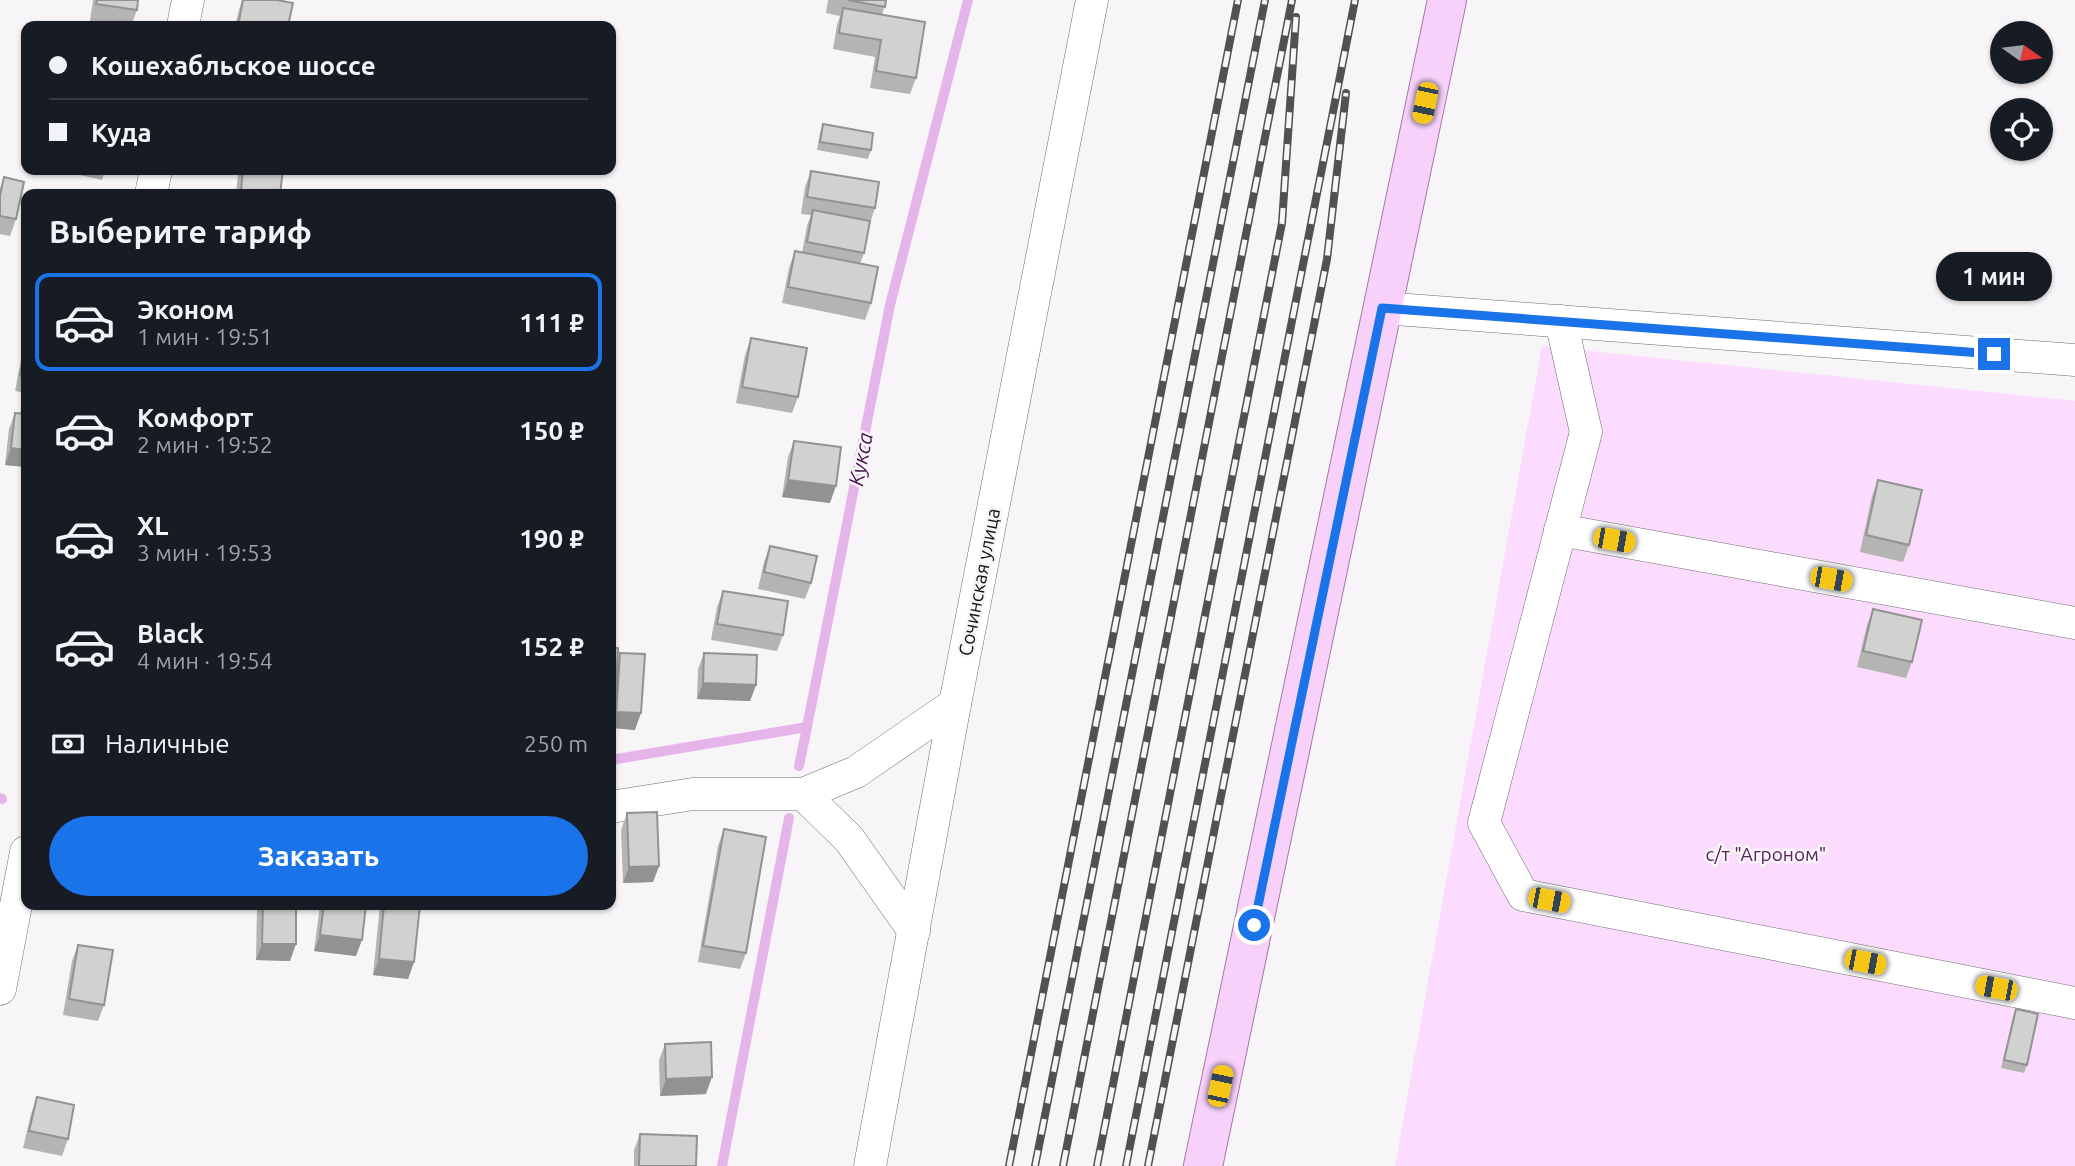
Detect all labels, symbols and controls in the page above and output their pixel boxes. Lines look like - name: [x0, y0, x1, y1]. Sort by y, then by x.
- north arrow: [1990, 21, 2053, 84]
- map controls: [1990, 21, 2053, 161]
- text: Кошехабльское шоссе: [91, 51, 376, 80]
- car: [1411, 80, 1440, 126]
- button: locate: [1990, 98, 2053, 161]
- text: Куда: [91, 118, 152, 147]
- text: Выберите тариф: [49, 213, 312, 249]
- callout: 1 мин: [1936, 252, 2052, 302]
- text: 1 мин: [1962, 264, 2026, 289]
- icon: car: [53, 291, 116, 354]
- text: Эконом: [137, 295, 234, 324]
- text: 111 ₽: [519, 308, 584, 337]
- text: 1 мин · 19:51: [137, 324, 273, 349]
- route end: [1978, 338, 2010, 370]
- icon: car: [53, 399, 116, 462]
- text: Комфорт: [137, 403, 253, 432]
- text: 150 ₽: [519, 416, 584, 445]
- water label: Кукса: [843, 430, 877, 488]
- text: 2 мин · 19:52: [137, 432, 273, 457]
- street label: Сочинская улица: [954, 506, 1004, 658]
- icon: car: [53, 507, 116, 570]
- text: XL: [137, 511, 168, 540]
- text: 190 ₽: [519, 524, 584, 553]
- car: [1592, 526, 1637, 554]
- text: 3 мин · 19:53: [137, 540, 273, 565]
- car: [1809, 565, 1854, 593]
- icon: car: [53, 615, 116, 678]
- text: Black: [137, 619, 204, 648]
- text: 152 ₽: [519, 632, 584, 661]
- text: 4 мин · 19:54: [137, 648, 273, 673]
- icon: cash: [49, 725, 87, 763]
- text: Наличные: [105, 729, 230, 758]
- text: 250 m: [524, 731, 588, 756]
- button: Заказать: [49, 816, 588, 896]
- park label: с/т "Агроном": [1706, 843, 1826, 865]
- car: [1527, 886, 1572, 914]
- route start: [1238, 909, 1270, 941]
- car: [1843, 948, 1888, 976]
- car: [1974, 974, 2019, 1002]
- car: [1206, 1063, 1235, 1109]

